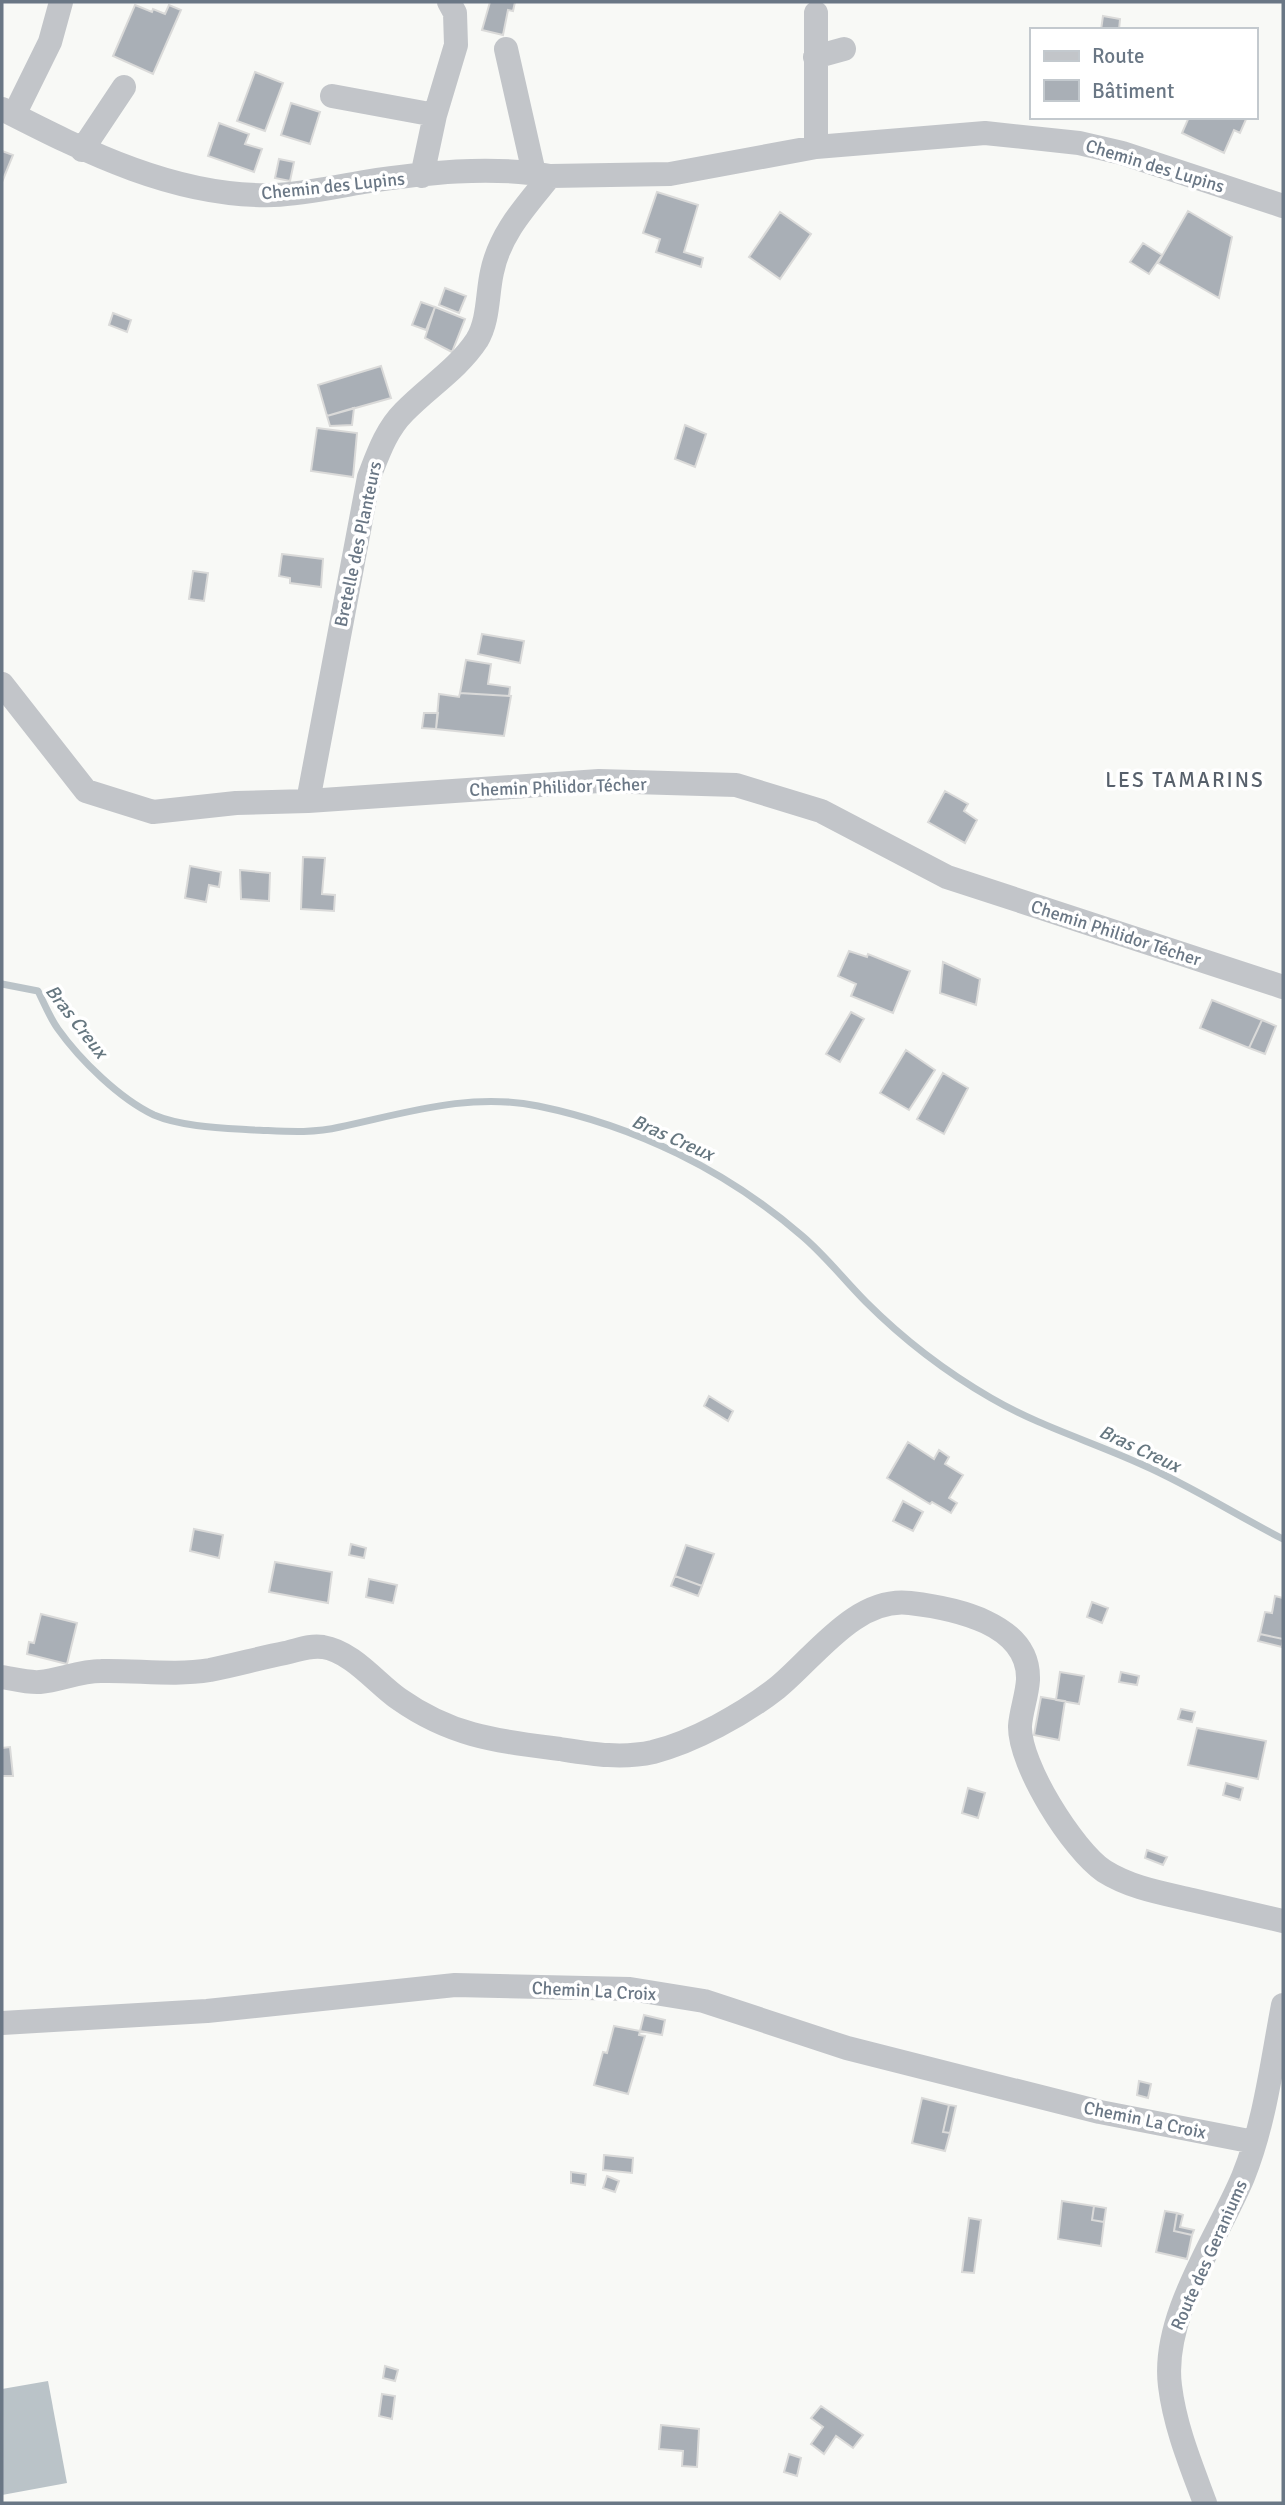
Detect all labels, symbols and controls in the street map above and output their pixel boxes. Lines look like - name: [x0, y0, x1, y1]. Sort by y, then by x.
- legend: [1030, 28, 1257, 119]
- text: Route: [1092, 43, 1144, 69]
- text: Bâtiment: [1092, 78, 1174, 104]
- street label: Chemin des Lupins: [1083, 134, 1227, 198]
- street label: Chemin des Lupins: [260, 168, 406, 204]
- street label: Bretelle des Planteurs: [330, 459, 386, 629]
- district label: LES TAMARINS: [1105, 767, 1265, 793]
- street label: Chemin Philidor Técher: [469, 773, 647, 801]
- street label: Chemin Philidor Técher: [1028, 895, 1204, 971]
- water label: Bras Creux: [40, 980, 114, 1065]
- water label: Bras Creux: [628, 1109, 719, 1167]
- water label: Bras Creux: [1095, 1420, 1186, 1479]
- street label: Chemin La Croix: [531, 1977, 657, 2005]
- street label: Chemin La Croix: [1082, 2096, 1209, 2144]
- street label: Route des Geraniums: [1166, 2176, 1252, 2334]

